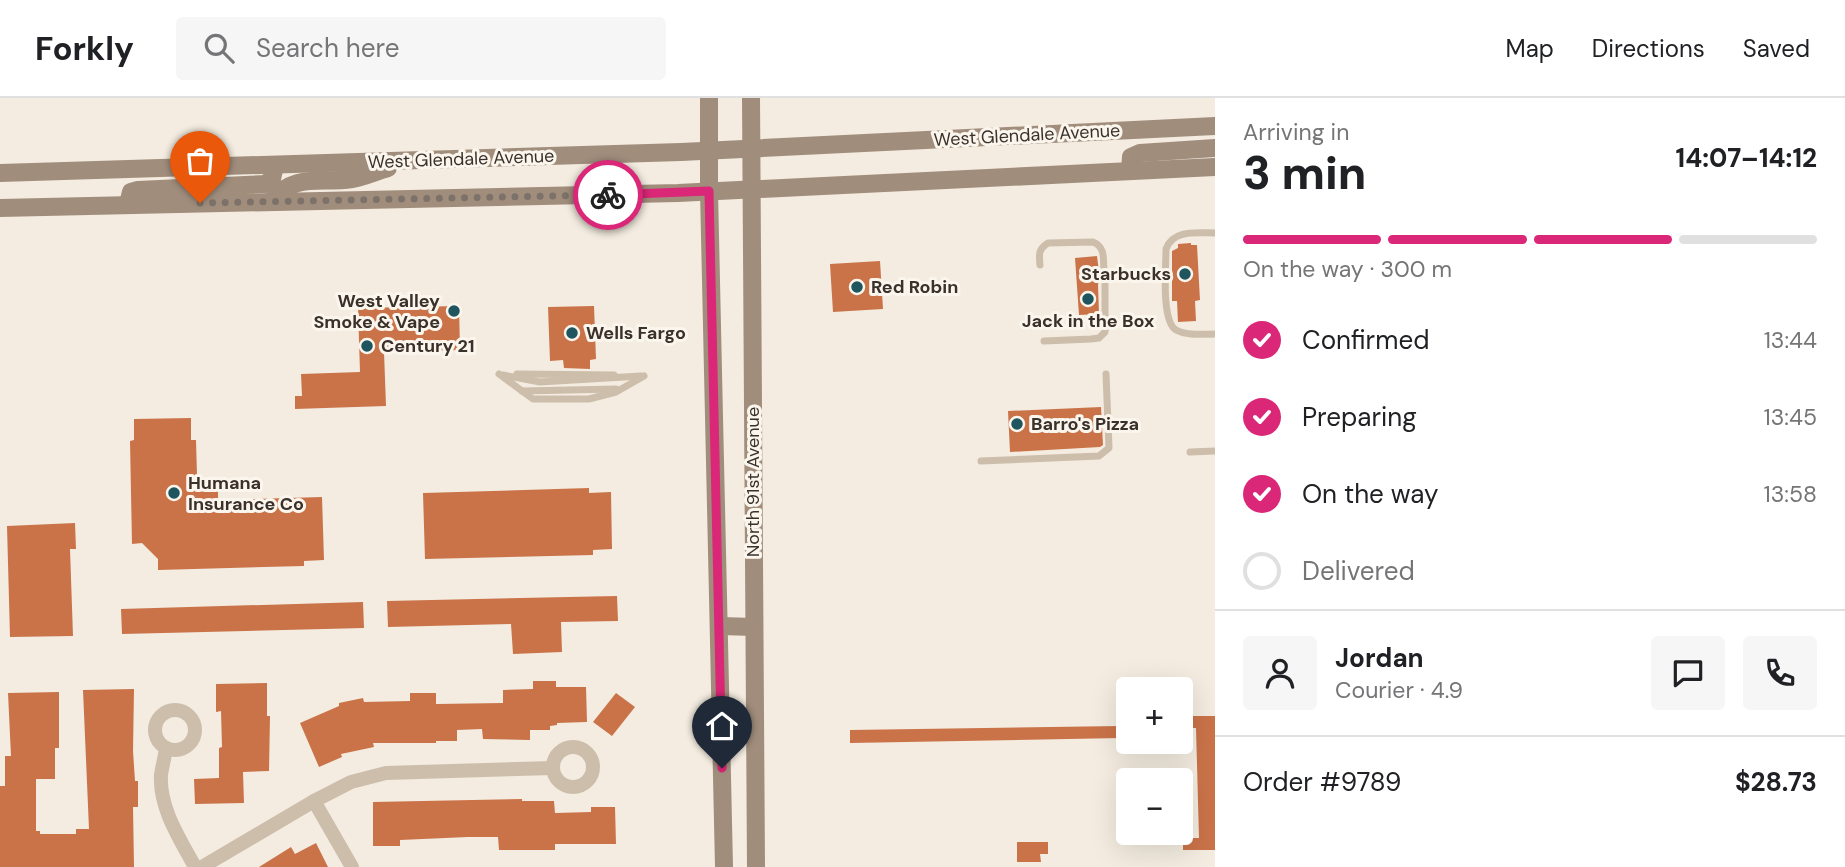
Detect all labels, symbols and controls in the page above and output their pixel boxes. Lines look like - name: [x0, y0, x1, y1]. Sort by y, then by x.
- search box: [176, 17, 666, 80]
- text: Forkly: [35, 27, 134, 70]
- icon: search: [200, 29, 238, 67]
- text: Search here: [256, 31, 399, 65]
- text: Map: [1506, 33, 1554, 64]
- text: Directions: [1592, 33, 1705, 64]
- text: Saved: [1743, 33, 1810, 64]
- text: Arriving in: [1243, 117, 1349, 147]
- street label: West Glendale Avenue: [933, 118, 1121, 152]
- pin: [170, 131, 230, 203]
- text: 14:07–14:12: [1676, 141, 1817, 175]
- icon: bag: [181, 142, 219, 180]
- text: 3 min: [1243, 143, 1366, 203]
- street label: West Glendale Avenue: [367, 144, 555, 174]
- courier: [573, 160, 643, 230]
- icon: bike: [589, 176, 627, 214]
- text: On the way · 300 m: [1243, 254, 1452, 284]
- place label: Starbucks: [1081, 262, 1171, 286]
- marker: Starbucks: [1177, 266, 1193, 282]
- place label: Red Robin: [871, 275, 958, 299]
- marker: Red Robin: [849, 279, 865, 295]
- place label: West Valley Smoke & Vape: [313, 289, 440, 334]
- marker: Jack in the Box: [1080, 291, 1096, 307]
- marker: West Valley Smoke & Vape: [446, 303, 462, 319]
- place label: Jack in the Box: [1022, 309, 1154, 333]
- place label: Wells Fargo: [586, 321, 686, 345]
- icon: check: [1243, 321, 1281, 359]
- text: Confirmed: [1302, 323, 1429, 357]
- marker: Wells Fargo: [564, 325, 580, 341]
- text: 13:44: [1764, 325, 1817, 355]
- place label: Century 21: [381, 334, 475, 358]
- marker: Century 21: [359, 338, 375, 354]
- icon: check: [1243, 398, 1281, 436]
- text: Preparing: [1302, 400, 1417, 434]
- text: 13:45: [1764, 402, 1817, 432]
- street label: North 91st Avenue: [741, 407, 765, 557]
- place label: Barro's Pizza: [1031, 412, 1139, 436]
- marker: Barro's Pizza: [1009, 416, 1025, 432]
- place label: Humana Insurance Co: [188, 471, 304, 516]
- icon: check: [1243, 475, 1281, 513]
- text: On the way: [1302, 477, 1438, 511]
- text: 13:58: [1764, 479, 1817, 509]
- marker: Humana Insurance Co: [166, 485, 182, 501]
- text: Delivered: [1302, 554, 1415, 588]
- button: person: [1243, 636, 1317, 710]
- button: chat: [1651, 636, 1725, 710]
- button: phone: [1743, 636, 1817, 710]
- text: Jordan: [1335, 641, 1424, 675]
- text: Courier · 4.9: [1335, 675, 1463, 705]
- map controls: [1116, 677, 1193, 845]
- button: +: [1116, 677, 1193, 754]
- pin: [692, 696, 752, 768]
- icon: home: [703, 707, 741, 745]
- text: Order #9789: [1243, 765, 1401, 799]
- text: $28.73: [1735, 765, 1817, 799]
- button: −: [1116, 768, 1193, 845]

